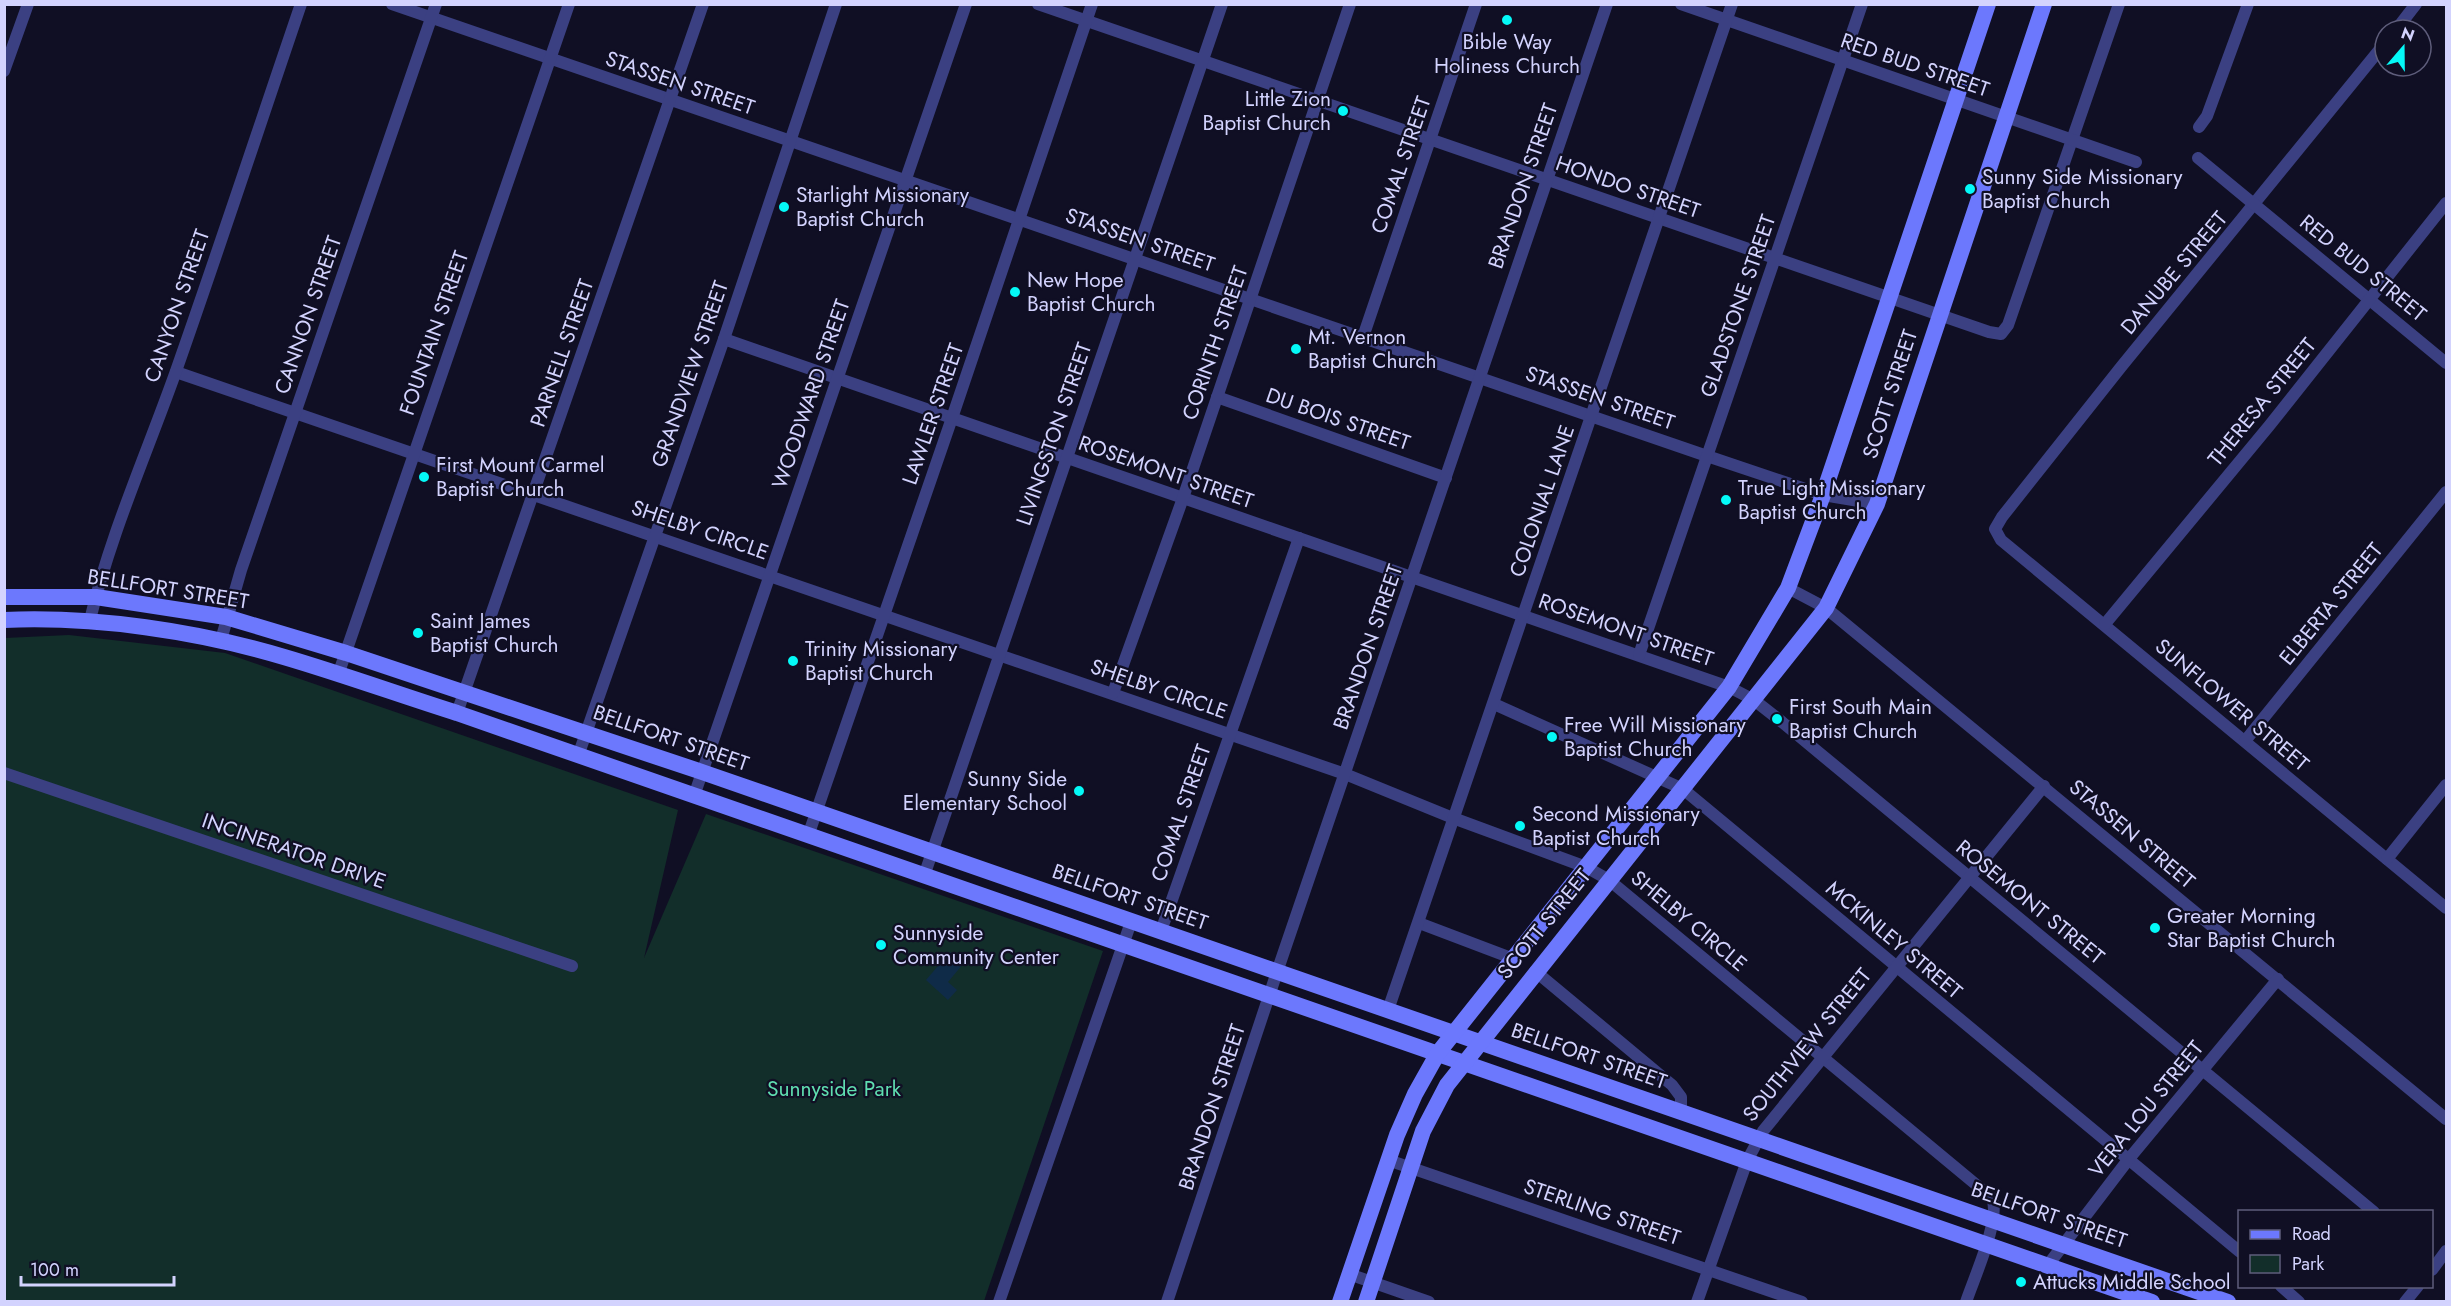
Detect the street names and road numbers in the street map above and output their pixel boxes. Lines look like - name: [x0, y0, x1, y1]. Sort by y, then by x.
- street label: RED BUD STREET: [1837, 26, 1993, 105]
- street label: STASSEN STREET: [601, 43, 759, 123]
- street label: COMAL STREET: [1363, 92, 1439, 238]
- street label: BRANDON STREET: [1481, 99, 1565, 273]
- street label: HONDO STREET: [1552, 148, 1704, 226]
- street label: STASSEN STREET: [1061, 200, 1219, 280]
- street label: DANUBE STREET: [2114, 205, 2235, 341]
- street label: RED BUD STREET: [2293, 207, 2433, 329]
- street label: GLADSTONE STREET: [1693, 210, 1783, 401]
- street label: CANYON STREET: [137, 225, 217, 387]
- street label: CANNON STREET: [267, 232, 349, 398]
- street label: FOUNTAIN STREET: [392, 247, 476, 419]
- street label: CORINTH STREET: [1175, 262, 1255, 424]
- street label: PARNELL STREET: [523, 275, 601, 431]
- street label: GRANDVIEW STREET: [644, 277, 736, 471]
- street label: WOODWARD STREET: [765, 295, 858, 493]
- street label: SCOTT STREET: [1855, 325, 1925, 462]
- street label: THERESA STREET: [2201, 331, 2323, 473]
- street label: LIVINGSTON STREET: [1009, 338, 1099, 529]
- street label: LAWLER STREET: [895, 339, 971, 489]
- street label: STASSEN STREET: [1521, 358, 1679, 438]
- street label: DU BOIS STREET: [1262, 380, 1414, 458]
- street label: COLONIAL LANE: [1502, 421, 1582, 581]
- street label: ROSEMONT STREET: [1074, 428, 1258, 516]
- street label: SHELBY CIRCLE: [627, 492, 773, 568]
- street label: ELBERTA STREET: [2272, 536, 2390, 672]
- street label: BRANDON STREET: [1326, 560, 1410, 734]
- street label: BELLFORT STREET: [85, 561, 251, 617]
- street label: ROSEMONT STREET: [1534, 586, 1718, 674]
- street label: SUNFLOWER STREET: [2149, 632, 2316, 779]
- street label: SHELBY CIRCLE: [1086, 651, 1232, 727]
- street label: BELLFORT STREET: [589, 697, 753, 779]
- street label: COMAL STREET: [1143, 740, 1219, 886]
- street label: STASSEN STREET: [2063, 772, 2202, 896]
- street label: INCINERATOR DRIVE: [198, 805, 390, 897]
- street label: ROSEMONT STREET: [1949, 833, 2111, 971]
- street label: BELLFORT STREET: [1048, 856, 1212, 938]
- street label: SCOTT STREET: [1490, 862, 1598, 986]
- street label: SHELBY CIRCLE: [1624, 863, 1754, 979]
- street label: MCKINLEY STREET: [1819, 874, 1969, 1006]
- street label: SOUTHVIEW STREET: [1736, 962, 1878, 1128]
- street label: BELLFORT STREET: [1507, 1015, 1671, 1097]
- street label: BRANDON STREET: [1171, 1020, 1253, 1194]
- street label: VERA LOU STREET: [2081, 1034, 2211, 1184]
- street label: STERLING STREET: [1520, 1171, 1685, 1253]
- street label: BELLFORT STREET: [1967, 1174, 2131, 1256]

